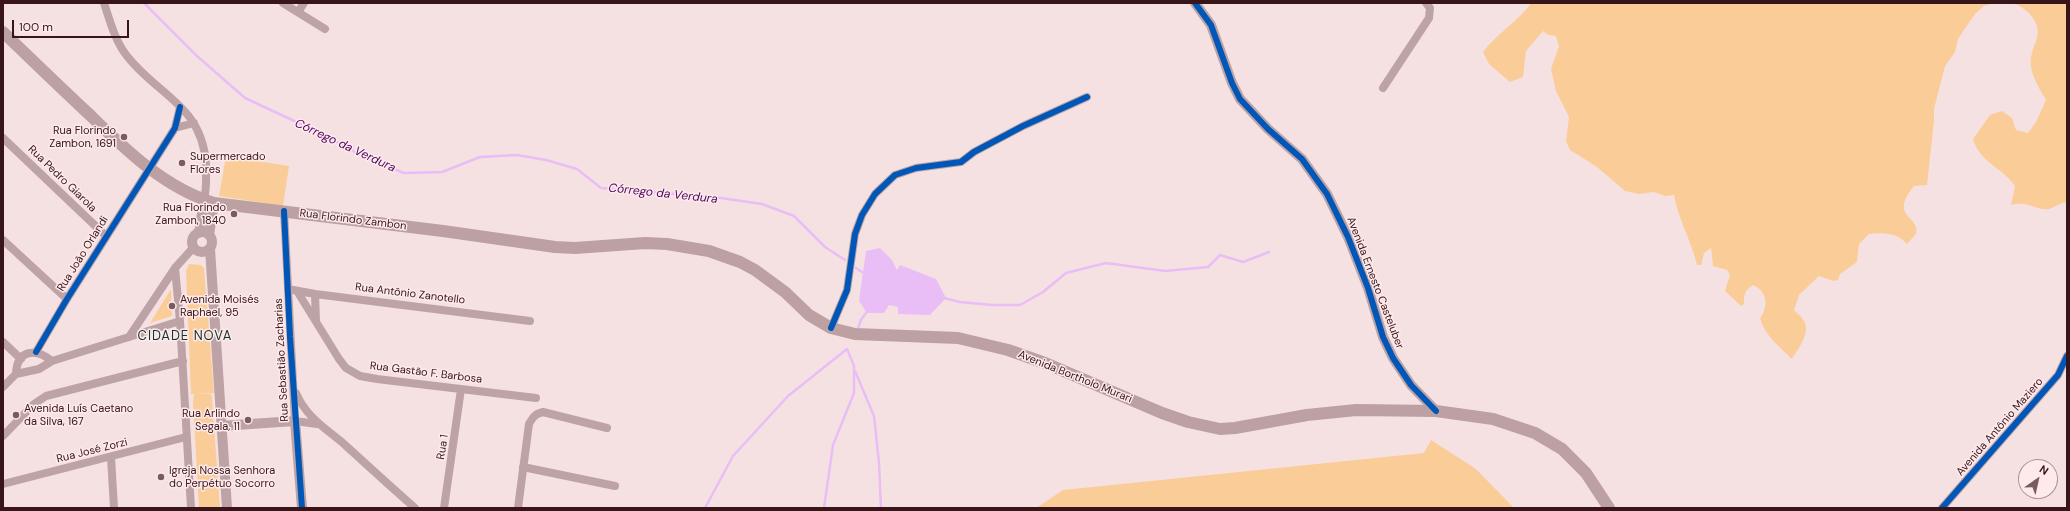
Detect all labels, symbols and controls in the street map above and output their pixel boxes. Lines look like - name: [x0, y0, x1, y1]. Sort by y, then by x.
- scale bar: [14, 12, 131, 38]
- text: 100 m: [19, 19, 53, 35]
- water label: Córrego da Verdura: [292, 116, 398, 176]
- place label: Rua Florindo Zambon, 1691: [49, 124, 116, 150]
- marker: Rua Florindo Zambon, 1691: [119, 132, 129, 142]
- street label: Rua Pedro Giarola: [25, 143, 99, 215]
- place label: Supermercado Flores: [190, 150, 265, 176]
- marker: Supermercado Flores: [177, 158, 187, 168]
- water label: Córrego da Verdura: [608, 181, 718, 207]
- place label: Rua Florindo Zambon, 1840: [155, 201, 226, 227]
- street label: Rua Florindo Zambon: [299, 207, 407, 233]
- marker: Rua Florindo Zambon, 1840: [229, 209, 239, 219]
- street label: Rua João Orlandi: [55, 214, 111, 294]
- street label: Avenida Ernesto Casteluber: [1344, 215, 1406, 351]
- street label: Rua Antônio Zanotello: [354, 281, 466, 307]
- place label: Avenida Moisés Raphael, 95: [180, 293, 259, 319]
- street label: Rua Sebastião Zacharias: [272, 298, 292, 422]
- marker: Avenida Moisés Raphael, 95: [167, 301, 177, 311]
- district label: CIDADE NOVA: [138, 329, 232, 345]
- street label: Avenida Bortholo Murari: [1016, 348, 1134, 406]
- street label: Rua Gastão F. Barbosa: [369, 360, 483, 386]
- street label: Avenida Antônio Maziero: [1954, 375, 2046, 479]
- place label: Avenida Luís Caetano da Silva, 167: [24, 402, 133, 428]
- place label: Rua Arlindo Segala, 11: [182, 407, 240, 433]
- marker: Avenida Luís Caetano da Silva, 167: [11, 410, 21, 420]
- marker: Rua Arlindo Segala, 11: [243, 415, 253, 425]
- street label: Rua 1: [435, 434, 451, 460]
- street label: Rua José Zorzi: [55, 436, 129, 466]
- north arrow: [2018, 459, 2058, 499]
- text: N: [2037, 462, 2051, 478]
- place label: Igreja Nossa Senhora do Perpétuo Socorro: [169, 464, 275, 490]
- marker: Igreja Nossa Senhora do Perpétuo Socorro: [156, 472, 166, 482]

